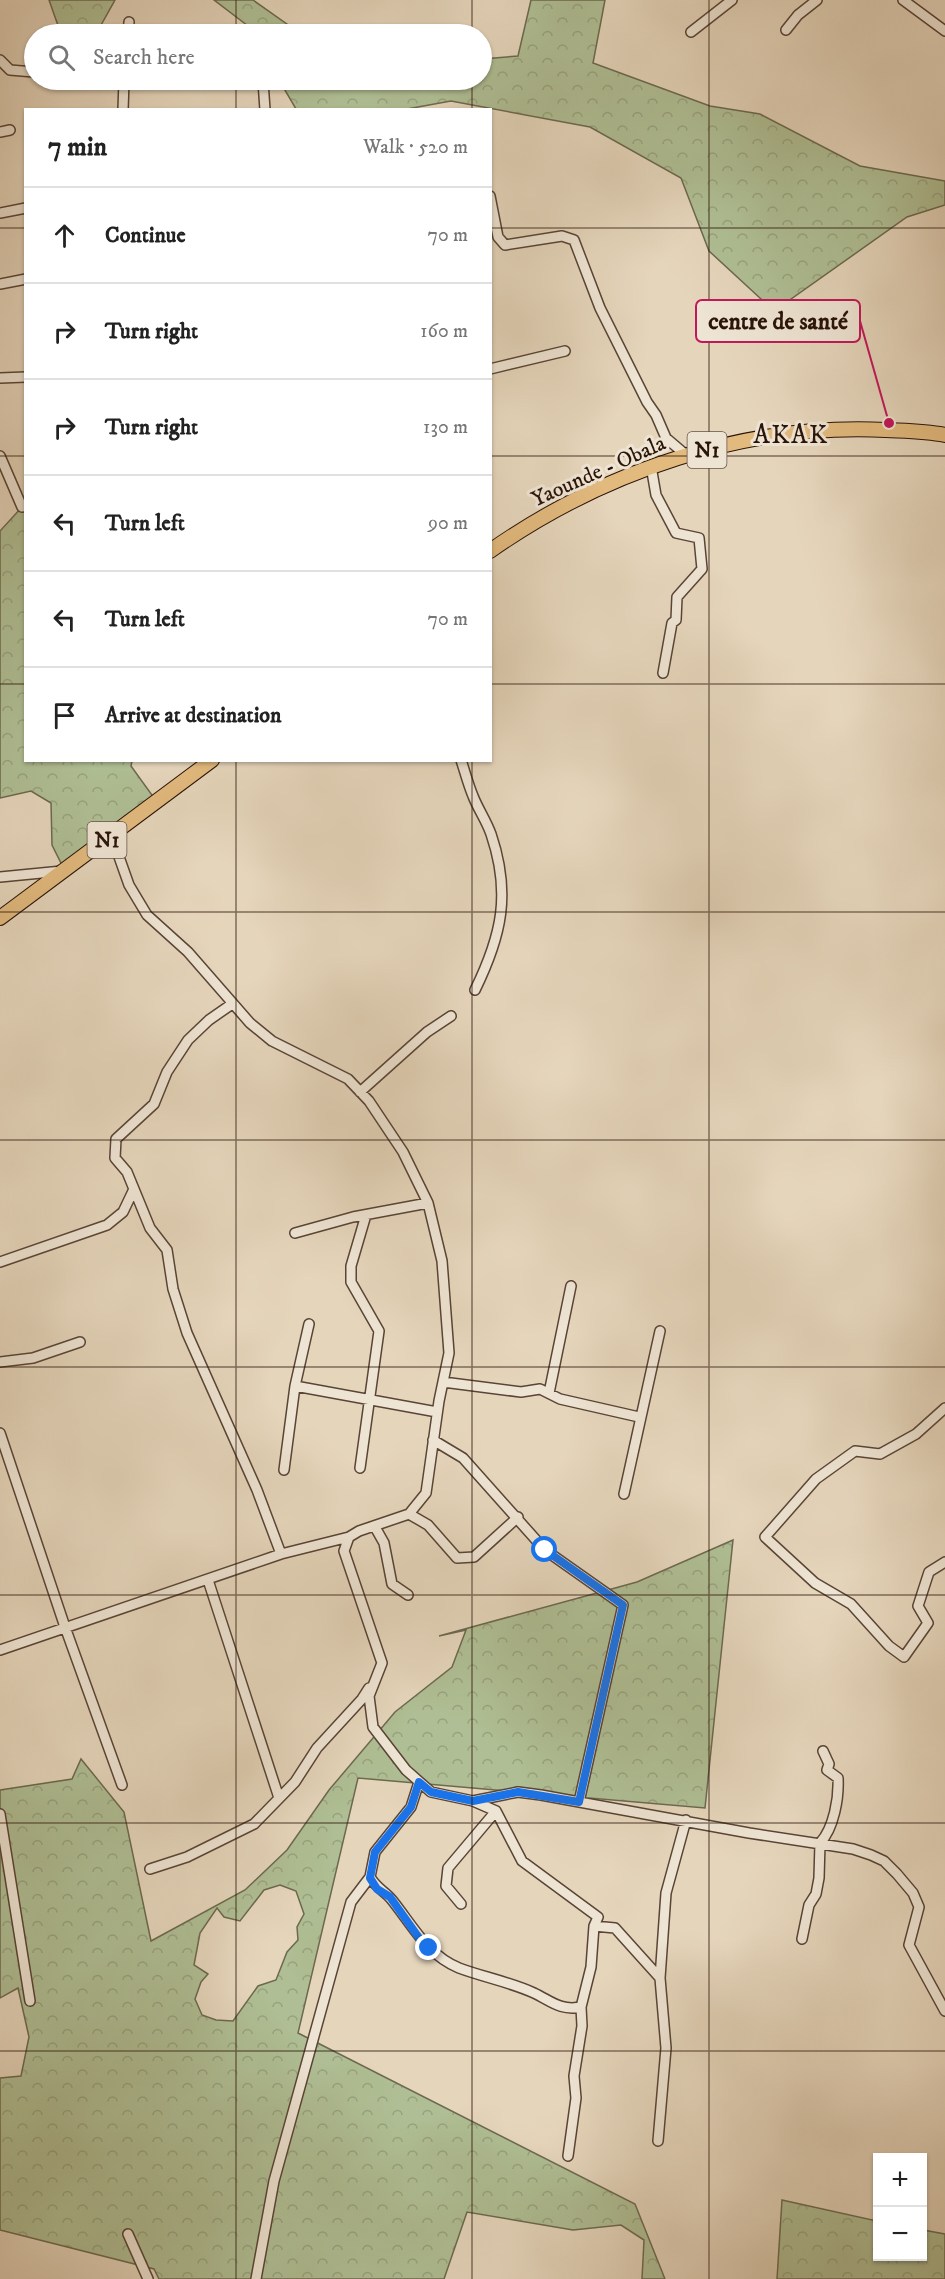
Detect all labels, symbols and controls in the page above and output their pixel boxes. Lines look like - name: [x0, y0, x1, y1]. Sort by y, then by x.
- search box: [24, 24, 492, 90]
- icon: search: [45, 41, 78, 74]
- text: Search here: [93, 44, 195, 71]
- text: 7 min: [48, 131, 107, 164]
- text: Walk · 520 m: [363, 135, 468, 160]
- icon: ahead: [48, 219, 81, 252]
- text: Continue: [105, 222, 186, 249]
- text: 70 m: [427, 223, 468, 248]
- callout: centre de santé: [696, 300, 860, 342]
- text: centre de santé: [708, 307, 849, 337]
- icon: right: [48, 315, 81, 348]
- text: Turn right: [105, 318, 198, 345]
- text: 160 m: [420, 319, 468, 344]
- icon: right: [48, 411, 81, 444]
- text: Turn right: [105, 414, 198, 441]
- text: 130 m: [423, 415, 468, 440]
- district label: AKAK: [753, 419, 829, 452]
- street label: Yaounde - Obala: [527, 429, 671, 513]
- road number: N1: [688, 432, 726, 468]
- icon: left: [48, 507, 81, 540]
- text: Turn left: [105, 510, 185, 537]
- text: 90 m: [428, 511, 468, 536]
- icon: left: [48, 603, 81, 636]
- text: Turn left: [105, 606, 185, 633]
- text: 70 m: [427, 607, 468, 632]
- icon: arrive: [48, 699, 81, 732]
- text: Arrive at destination: [105, 702, 282, 729]
- road number: N1: [88, 822, 126, 858]
- route start: [531, 1536, 557, 1562]
- route end: [415, 1934, 441, 1960]
- map controls: [873, 2153, 927, 2261]
- button: +: [873, 2153, 927, 2207]
- button: −: [873, 2207, 927, 2261]

